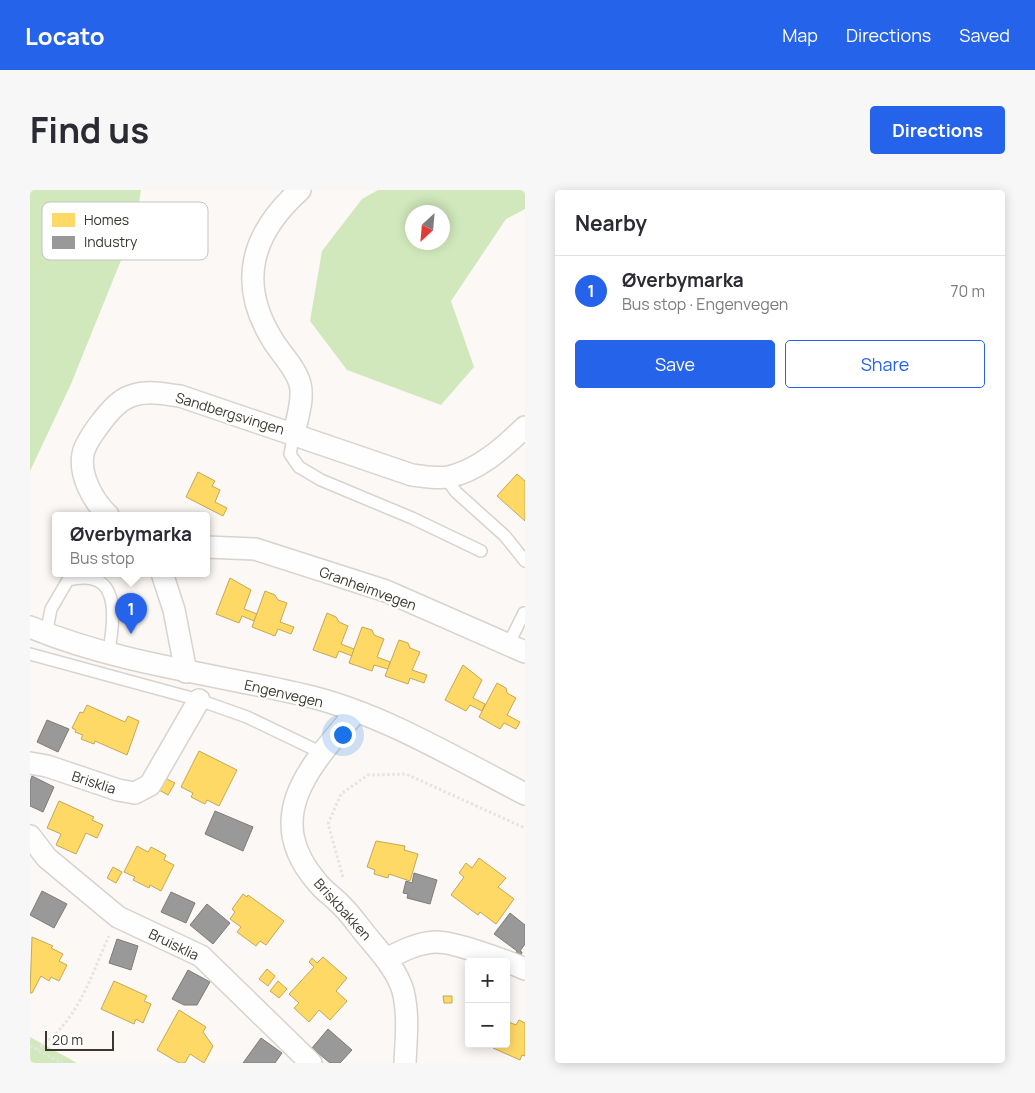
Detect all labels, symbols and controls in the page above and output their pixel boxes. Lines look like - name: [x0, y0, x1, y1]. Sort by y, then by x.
- text: Locato: [25, 19, 105, 52]
- text: Map: [782, 23, 818, 47]
- text: Directions: [846, 23, 931, 47]
- text: Saved: [959, 23, 1010, 47]
- text: Find us: [30, 106, 149, 154]
- button: Directions: [870, 106, 1005, 154]
- legend: [42, 202, 208, 260]
- north arrow: [405, 205, 450, 250]
- text: Nearby: [575, 209, 647, 237]
- text: Homes: [84, 210, 129, 229]
- text: Industry: [84, 232, 138, 251]
- text: Øverbymarka: [622, 267, 744, 293]
- text: 1: [587, 280, 595, 302]
- text: 70 m: [950, 280, 985, 302]
- text: Bus stop · Engenvegen: [622, 293, 788, 315]
- button: Save: [575, 340, 775, 388]
- button: Share: [785, 340, 985, 388]
- street label: Sandbergsvingen: [173, 387, 287, 439]
- popup: [52, 512, 210, 577]
- text: Øverbymarka: [70, 521, 192, 547]
- text: Bus stop: [70, 547, 134, 569]
- street label: Granheimvegen: [317, 562, 419, 614]
- pin: 1: [115, 593, 147, 634]
- street label: Engenvegen: [243, 675, 325, 711]
- your location: [330, 722, 356, 748]
- street label: Brisklia: [69, 766, 119, 798]
- street label: Briskbakken: [310, 874, 376, 944]
- street label: Bruisklia: [146, 924, 202, 964]
- map controls: [465, 958, 510, 1048]
- button: +: [465, 958, 510, 1003]
- button: −: [465, 1003, 510, 1048]
- scale bar: [45, 1028, 114, 1051]
- text: 20 m: [52, 1030, 83, 1049]

